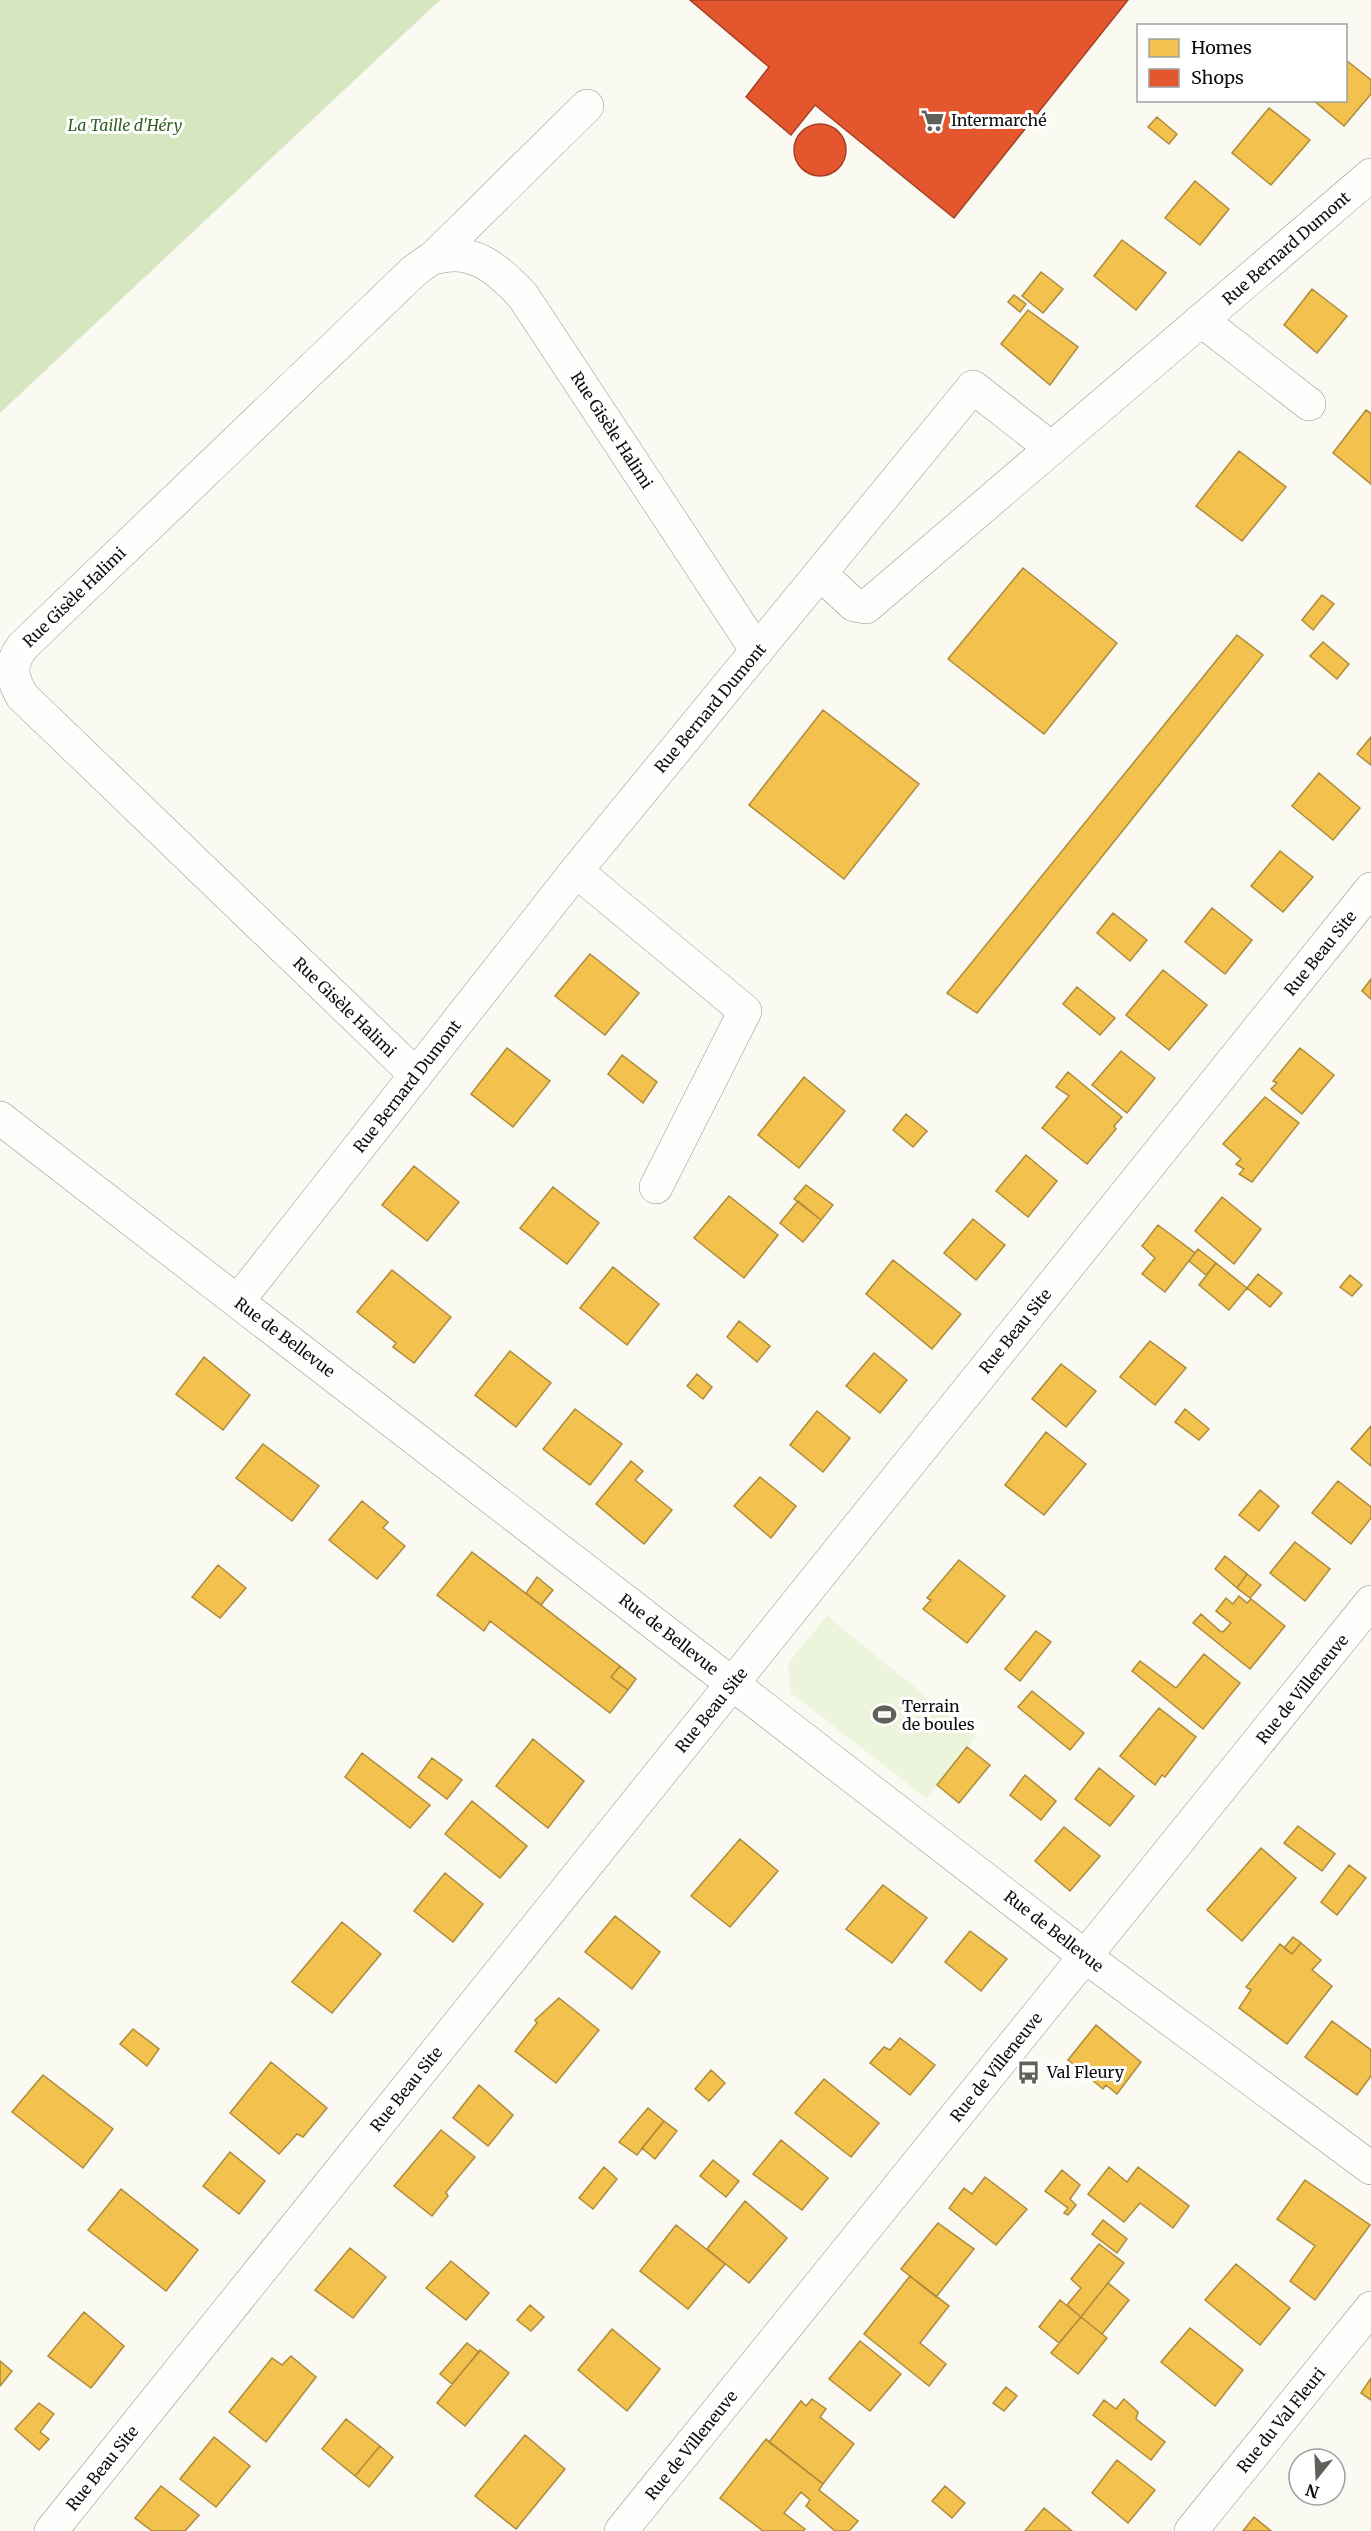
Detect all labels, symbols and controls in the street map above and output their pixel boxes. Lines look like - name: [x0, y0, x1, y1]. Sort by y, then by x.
- legend: [1137, 24, 1347, 102]
- text: Homes: [1191, 36, 1252, 59]
- text: Shops: [1191, 66, 1244, 89]
- supermarket icon: Intermarché: [920, 107, 946, 133]
- place label: Intermarché: [951, 110, 1047, 130]
- park label: La Taille d'Héry: [68, 115, 182, 135]
- street label: Rue Bernard Dumont: [1218, 186, 1355, 309]
- street label: Rue Gisèle Halimi: [567, 368, 657, 492]
- street label: Rue Gisèle Halimi: [18, 543, 130, 651]
- street label: Rue Bernard Dumont: [650, 639, 771, 777]
- street label: Rue Beau Site: [1280, 907, 1360, 999]
- street label: Rue Gisèle Halimi: [289, 953, 401, 1061]
- street label: Rue Bernard Dumont: [349, 1015, 466, 1156]
- street label: Rue Beau Site: [975, 1285, 1055, 1377]
- street label: Rue de Bellevue: [231, 1293, 339, 1381]
- street label: Rue de Bellevue: [615, 1589, 723, 1679]
- street label: Rue de Villeneuve: [1252, 1630, 1352, 1748]
- street label: Rue Beau Site: [671, 1664, 751, 1756]
- place label: Terrain de boules: [902, 1696, 975, 1734]
- sports icon: Terrain de boules: [871, 1702, 897, 1728]
- street label: Rue de Bellevue: [1000, 1886, 1108, 1976]
- street label: Rue de Villeneuve: [946, 2008, 1046, 2126]
- street label: Rue Beau Site: [366, 2043, 446, 2135]
- bus stop icon: Val Fleury: [1016, 2059, 1042, 2085]
- place label: Val Fleury: [1046, 2062, 1125, 2082]
- street label: Rue du Val Fleuri: [1233, 2363, 1329, 2477]
- street label: Rue de Villeneuve: [641, 2386, 741, 2504]
- street label: Rue Beau Site: [62, 2422, 142, 2514]
- north arrow: [1287, 2447, 1347, 2507]
- text: N: [1303, 2480, 1321, 2503]

